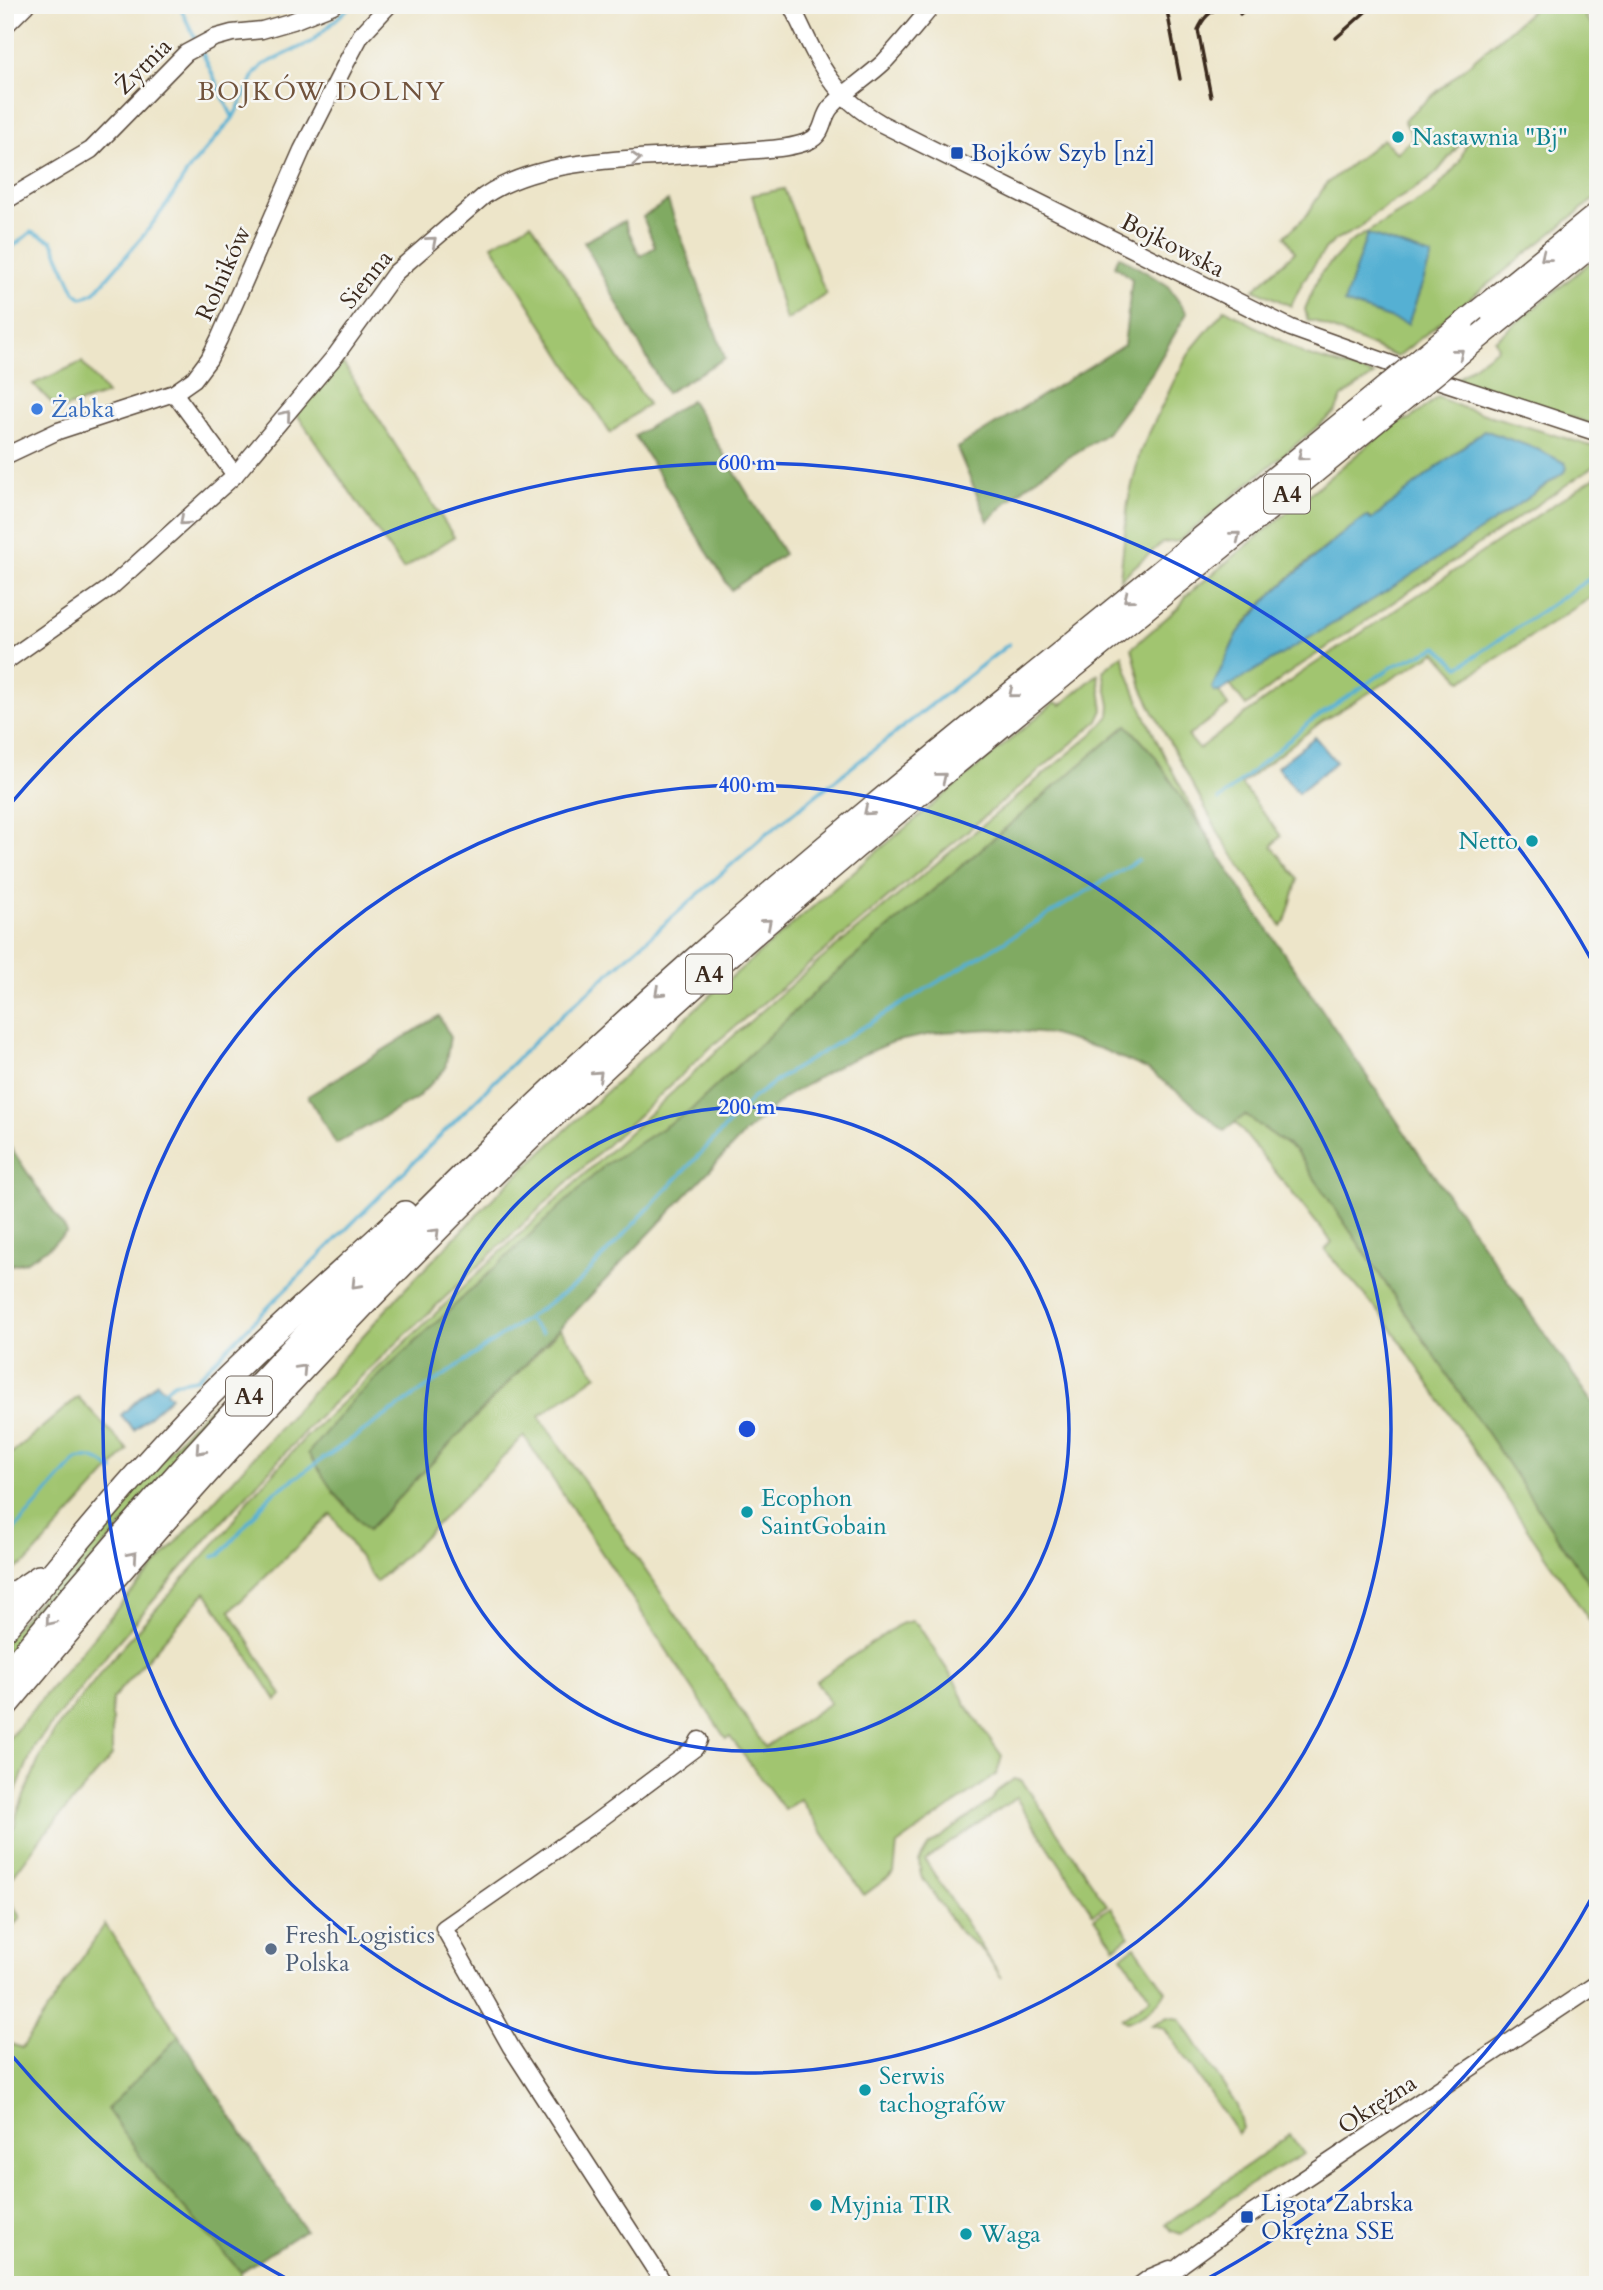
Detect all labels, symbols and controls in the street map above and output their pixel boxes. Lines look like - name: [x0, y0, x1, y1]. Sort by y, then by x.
- street label: Żytnia: [108, 30, 180, 102]
- district label: BOJKÓW DOLNY: [197, 74, 447, 109]
- place label: Nastawnia "Bj": [1412, 121, 1568, 154]
- marker: Nastawnia "Bj": [1390, 129, 1406, 145]
- place label: Bojków Szyb [nż]: [971, 137, 1155, 170]
- marker: Bojków Szyb [nż]: [949, 145, 965, 161]
- one-way arrow: [631, 152, 642, 167]
- street label: Bojkowska: [1115, 205, 1231, 286]
- street label: Rolników: [188, 220, 259, 326]
- one-way arrow: [424, 237, 437, 249]
- street label: Sienna: [332, 242, 401, 316]
- one-way arrow: [1540, 249, 1552, 262]
- one-way arrow: [1452, 349, 1464, 362]
- place label: Żabka: [51, 393, 115, 426]
- marker: Żabka: [29, 401, 45, 417]
- one-way arrow: [278, 410, 290, 423]
- one-way arrow: [1297, 448, 1310, 460]
- text: 600 m: [718, 449, 776, 478]
- road number: A4: [1264, 474, 1310, 514]
- one-way arrow: [179, 513, 192, 525]
- one-way arrow: [1229, 531, 1241, 544]
- one-way arrow: [1123, 590, 1136, 602]
- one-way arrow: [1008, 684, 1020, 697]
- text: 400 m: [718, 771, 776, 800]
- one-way arrow: [933, 773, 946, 785]
- one-way arrow: [863, 803, 876, 815]
- place label: Netto: [1458, 825, 1518, 858]
- marker: Netto: [1524, 833, 1540, 849]
- one-way arrow: [759, 919, 772, 931]
- road number: A4: [686, 954, 732, 993]
- one-way arrow: [654, 984, 667, 996]
- one-way arrow: [590, 1071, 603, 1083]
- text: 200 m: [718, 1093, 776, 1122]
- one-way arrow: [426, 1228, 439, 1241]
- one-way arrow: [351, 1276, 364, 1289]
- one-way arrow: [293, 1365, 306, 1378]
- road number: A4: [226, 1376, 272, 1415]
- centre of rings: [735, 1417, 759, 1441]
- one-way arrow: [196, 1442, 208, 1455]
- place label: Ecophon SaintGobain: [761, 1482, 887, 1543]
- marker: Ecophon SaintGobain: [739, 1504, 755, 1520]
- one-way arrow: [125, 1551, 137, 1564]
- one-way arrow: [46, 1613, 58, 1626]
- place label: Fresh Logistics Polska: [285, 1919, 435, 1980]
- marker: Fresh Logistics Polska: [263, 1941, 279, 1957]
- place label: Serwis tachografów: [879, 2060, 1006, 2121]
- street label: Okrężna: [1331, 2066, 1424, 2142]
- marker: Serwis tachografów: [857, 2082, 873, 2098]
- place label: Ligota Zabrska Okrężna SSE: [1261, 2187, 1414, 2248]
- place label: Myjnia TIR: [830, 2189, 952, 2222]
- marker: Myjnia TIR: [808, 2197, 824, 2213]
- marker: Ligota Zabrska Okrężna SSE: [1239, 2209, 1255, 2225]
- place label: Waga: [979, 2218, 1041, 2251]
- marker: Waga: [958, 2226, 974, 2242]

